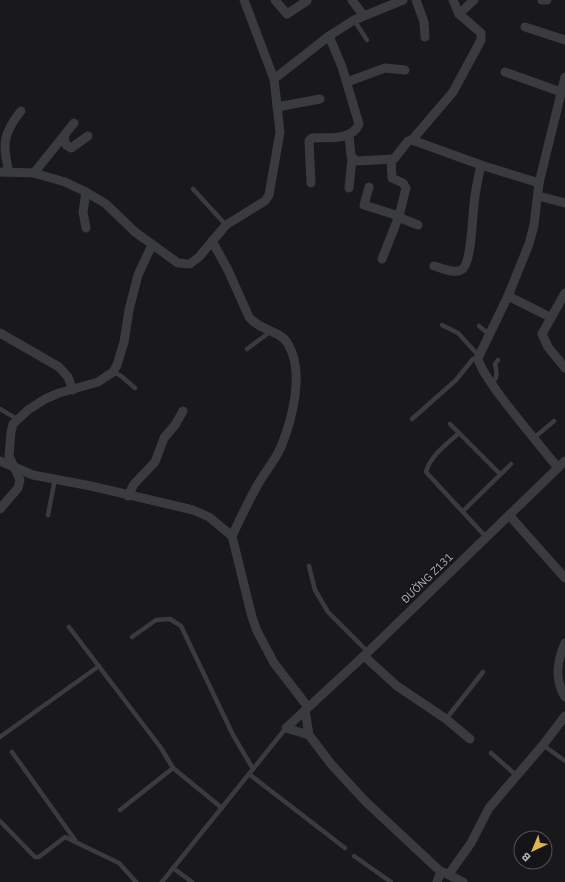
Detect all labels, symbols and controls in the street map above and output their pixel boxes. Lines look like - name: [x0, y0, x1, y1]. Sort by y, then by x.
- street label: ĐƯỜNG Z131: [398, 549, 456, 606]
- north arrow: [513, 830, 553, 870]
- text: B: [519, 850, 534, 865]

